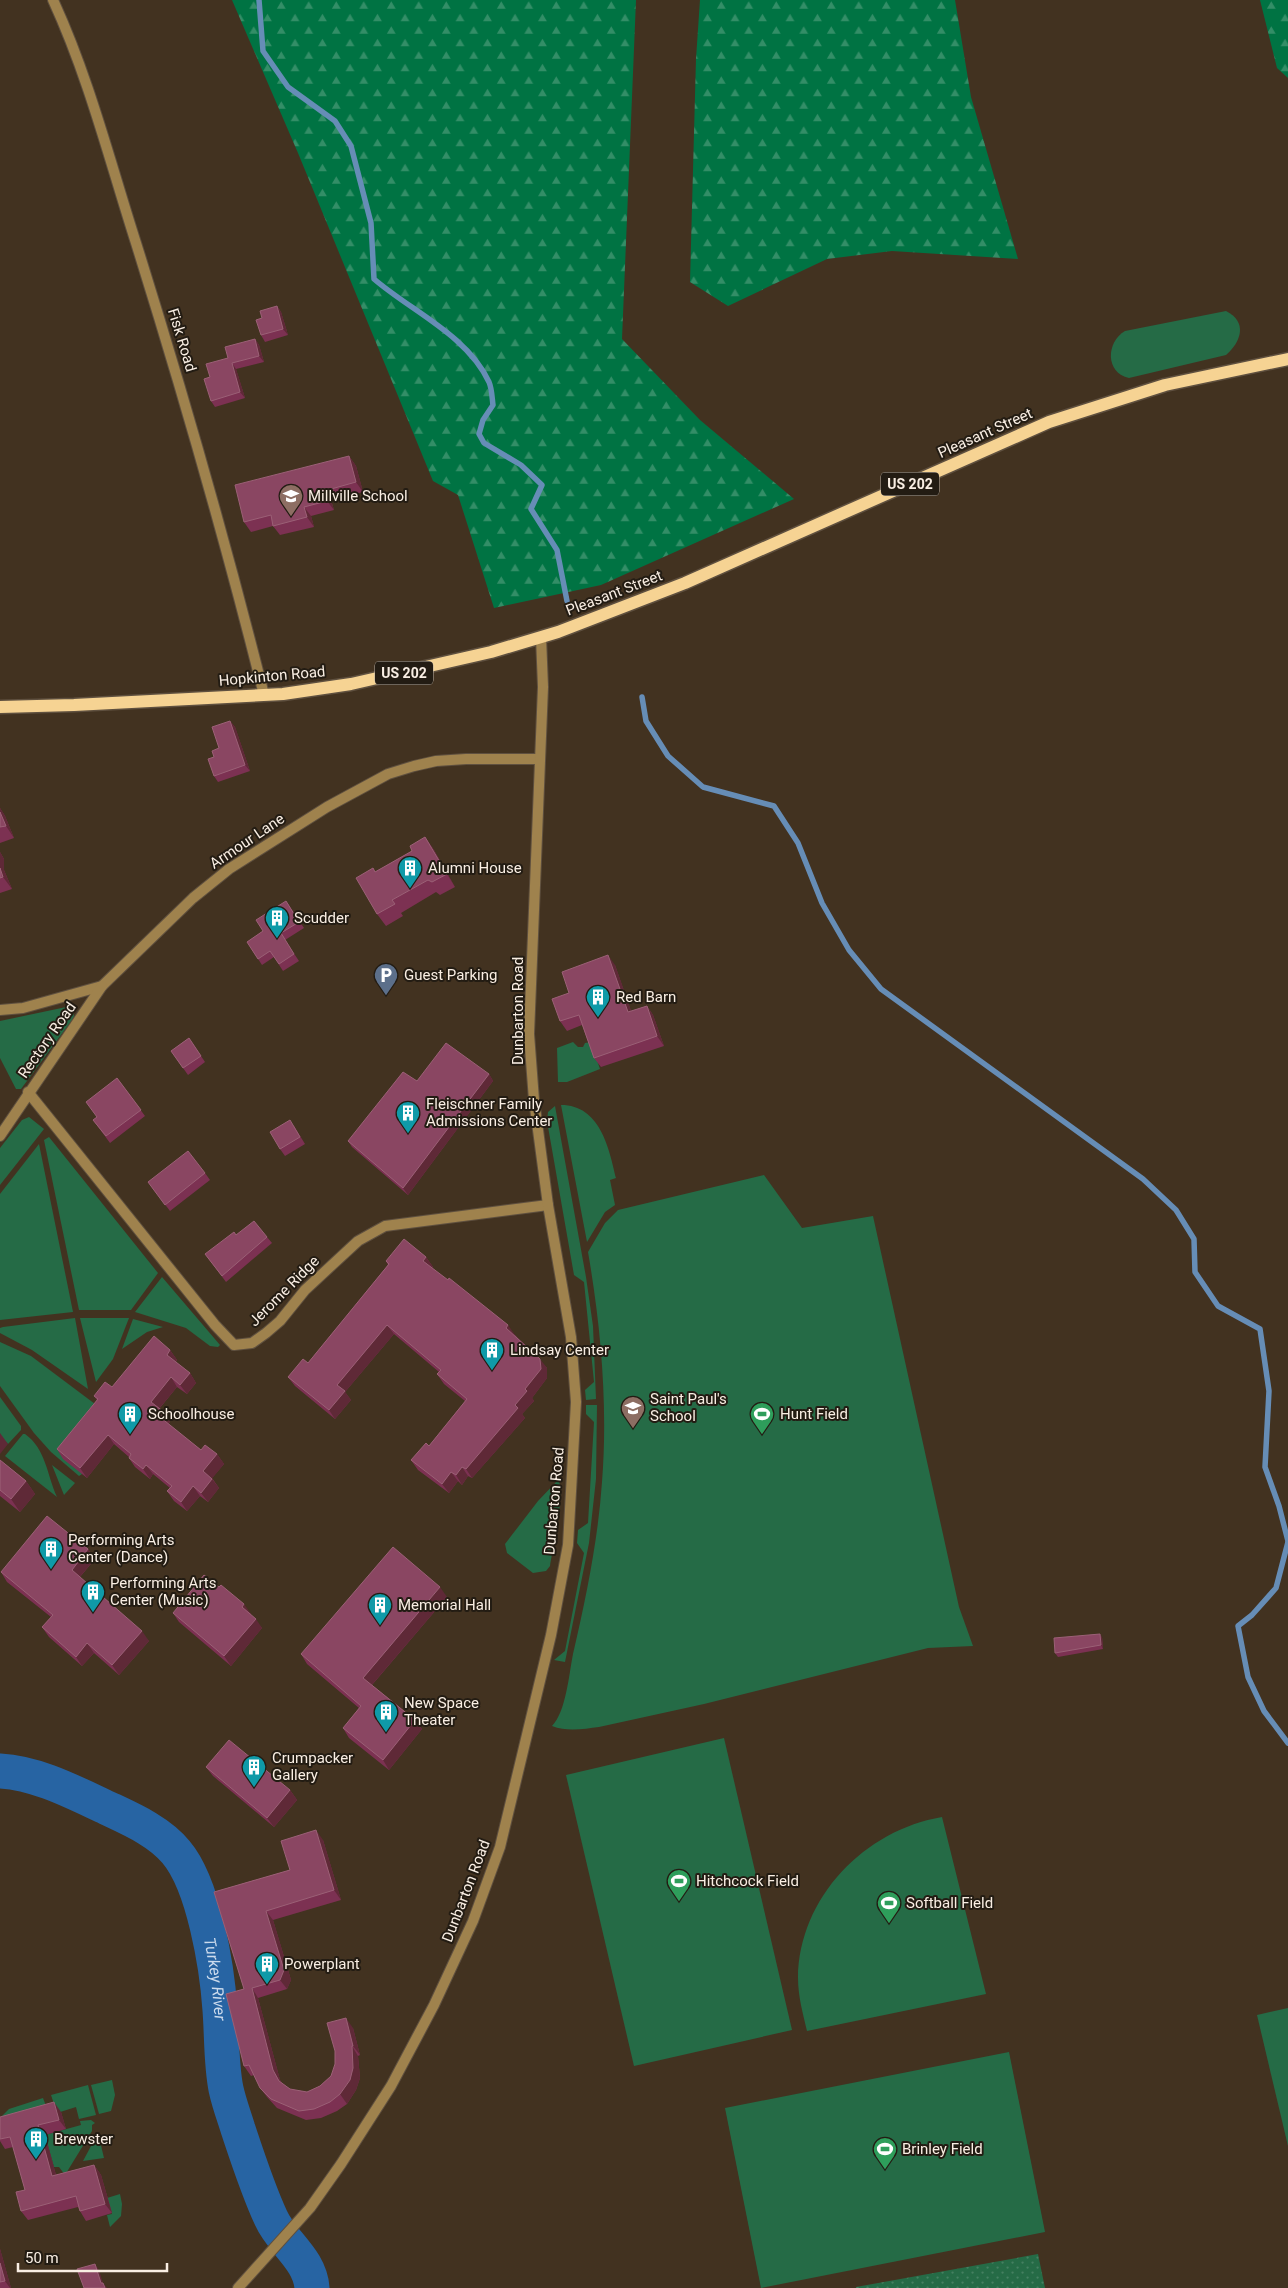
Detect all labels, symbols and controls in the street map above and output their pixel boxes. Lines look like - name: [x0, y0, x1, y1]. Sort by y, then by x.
- street label: Fisk Road: [164, 306, 200, 374]
- street label: Pleasant Street: [935, 404, 1035, 462]
- road number: US 202: [881, 472, 939, 496]
- school or university icon: Millville School: [278, 483, 304, 517]
- place label: Millville School: [308, 487, 408, 505]
- street label: Pleasant Street: [563, 566, 665, 620]
- road number: US 202: [375, 661, 433, 684]
- street label: Hopkinton Road: [218, 662, 326, 690]
- street label: Armour Lane: [206, 809, 288, 873]
- building icon: Alumni House: [397, 855, 423, 889]
- place label: Alumni House: [428, 859, 522, 877]
- building icon: Scudder: [264, 905, 290, 939]
- place label: Scudder: [294, 909, 349, 927]
- street label: Dunbarton Road: [509, 957, 527, 1065]
- parking icon: Guest Parking: [373, 962, 399, 996]
- place label: Guest Parking: [404, 966, 497, 984]
- building icon: Red Barn: [585, 984, 611, 1018]
- place label: Red Barn: [616, 988, 676, 1006]
- street label: Rectory Road: [14, 998, 80, 1082]
- place label: Fleischner Family Admissions Center: [426, 1095, 552, 1130]
- building icon: Fleischner Family Admissions Center: [395, 1100, 421, 1134]
- street label: Jerome Ridge: [245, 1252, 323, 1330]
- building icon: Lindsay Center: [479, 1337, 505, 1371]
- place label: Lindsay Center: [510, 1341, 609, 1359]
- place label: Saint Paul's School: [650, 1390, 727, 1425]
- school or university icon: Saint Paul's School: [620, 1395, 646, 1429]
- building icon: Schoolhouse: [117, 1401, 143, 1435]
- sports icon: Hunt Field: [749, 1401, 775, 1435]
- place label: Schoolhouse: [148, 1405, 235, 1423]
- place label: Hunt Field: [780, 1405, 848, 1423]
- street label: Dunbarton Road: [540, 1446, 568, 1556]
- place label: Performing Arts Center (Dance): [68, 1531, 174, 1566]
- building icon: Performing Arts Center (Dance): [38, 1536, 64, 1570]
- place label: Performing Arts Center (Music): [110, 1574, 216, 1609]
- building icon: Performing Arts Center (Music): [80, 1579, 106, 1613]
- building icon: Memorial Hall: [367, 1592, 393, 1626]
- place label: Memorial Hall: [398, 1596, 491, 1614]
- place label: New Space Theater: [404, 1694, 479, 1729]
- building icon: New Space Theater: [373, 1699, 399, 1733]
- place label: Crumpacker Gallery: [272, 1749, 353, 1784]
- building icon: Crumpacker Gallery: [241, 1754, 267, 1788]
- street label: Dunbarton Road: [438, 1837, 494, 1945]
- sports icon: Hitchcock Field: [666, 1868, 692, 1902]
- place label: Hitchcock Field: [696, 1872, 799, 1890]
- sports icon: Softball Field: [876, 1890, 902, 1924]
- place label: Softball Field: [906, 1894, 993, 1912]
- water label: Turkey River: [200, 1936, 230, 2022]
- building icon: Powerplant: [254, 1951, 280, 1985]
- place label: Powerplant: [284, 1955, 360, 1973]
- building icon: Brewster: [23, 2126, 49, 2160]
- place label: Brewster: [54, 2130, 113, 2148]
- sports icon: Brinley Field: [872, 2136, 898, 2170]
- place label: Brinley Field: [902, 2140, 983, 2158]
- scale bar: [18, 2240, 166, 2272]
- text: 50 m: [25, 2249, 59, 2267]

